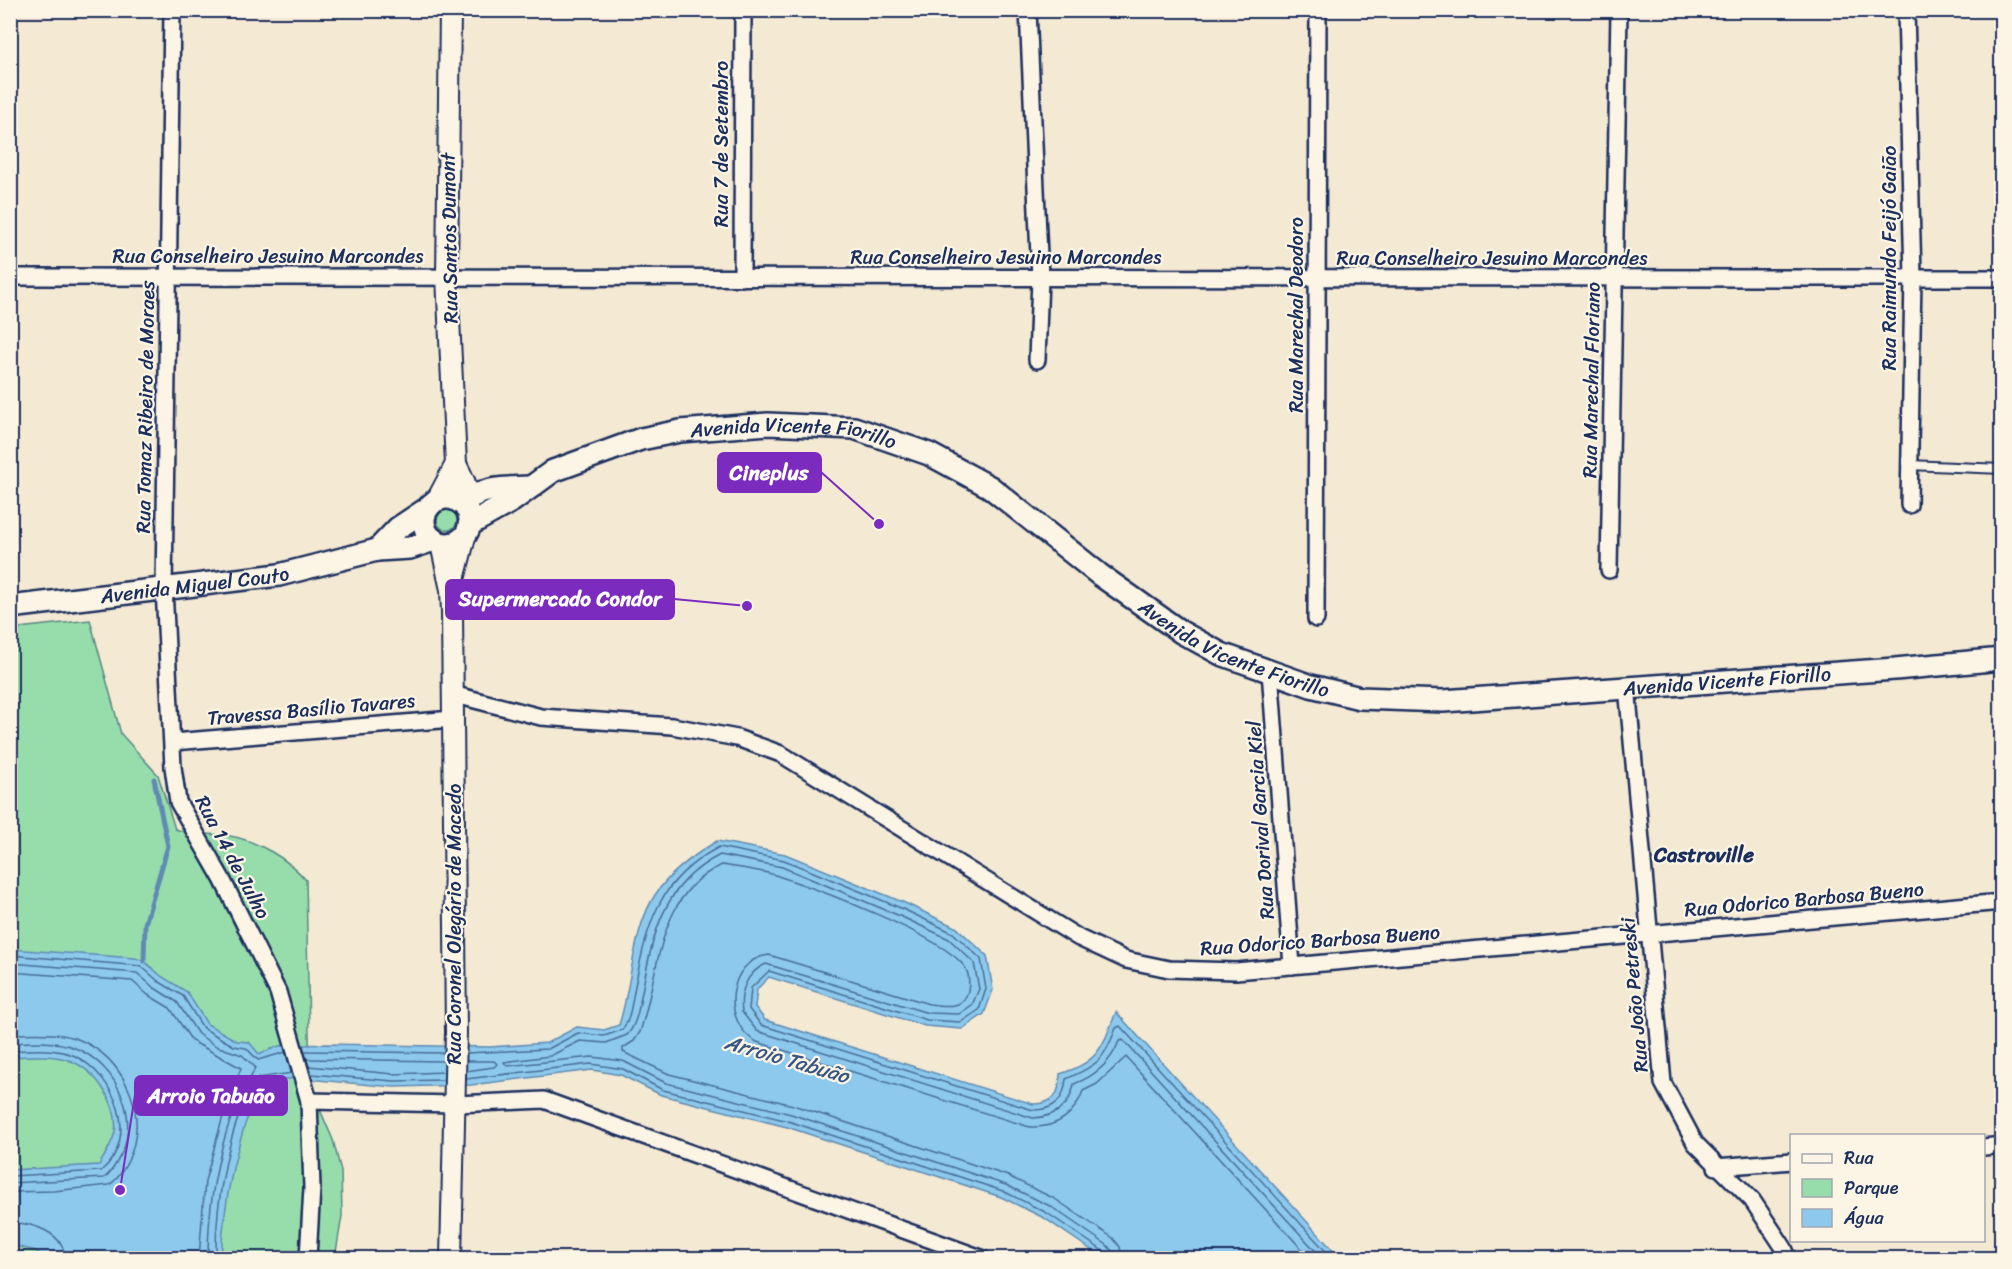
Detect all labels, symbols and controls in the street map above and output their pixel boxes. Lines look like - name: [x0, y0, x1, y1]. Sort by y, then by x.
- street label: Rua 7 de Setembro: [704, 61, 739, 227]
- street label: Rua Raimundo Feijó Gaião: [1872, 145, 1907, 371]
- street label: Rua Santos Dumont: [430, 151, 468, 324]
- street label: Rua Marechal Deodoro: [1279, 217, 1314, 413]
- street label: Rua Conselheiro Jesuino Marcondes: [112, 239, 424, 274]
- street label: Rua Conselheiro Jesuino Marcondes: [850, 240, 1162, 275]
- street label: Rua Conselheiro Jesuino Marcondes: [1336, 241, 1648, 276]
- street label: Rua Tomaz Ribeiro de Moraes: [126, 280, 165, 534]
- street label: Rua Marechal Floriano: [1572, 282, 1611, 478]
- street label: Avenida Vicente Fiorillo: [688, 407, 901, 459]
- callout: Cineplus: [718, 453, 821, 492]
- text: Cineplus: [728, 454, 810, 492]
- street label: Avenida Miguel Couto: [98, 556, 293, 614]
- callout: Supermercado Condor: [446, 580, 674, 619]
- text: Supermercado Condor: [457, 580, 663, 618]
- street label: Avenida Vicente Fiorillo: [1130, 590, 1333, 708]
- street label: Avenida Vicente Fiorillo: [1621, 657, 1832, 706]
- street label: Travessa Basílio Tavares: [206, 683, 417, 736]
- street label: Rua Dorival Garcia Kiel: [1236, 718, 1285, 920]
- street label: Rua Coronel Olegário de Macedo: [437, 784, 472, 1064]
- street label: Rua 14 de Julho: [185, 789, 280, 926]
- district label: Castroville: [1653, 836, 1754, 874]
- street label: Rua Odorico Barbosa Bueno: [1683, 872, 1925, 927]
- street label: Rua Odorico Barbosa Bueno: [1199, 915, 1441, 966]
- street label: Rua João Petreski: [1610, 915, 1659, 1074]
- water label: Arroio Tabuão: [720, 1023, 855, 1095]
- callout: Arroio Tabuão: [135, 1076, 287, 1115]
- text: Arroio Tabuão: [146, 1077, 275, 1115]
- legend: [1790, 1134, 1985, 1242]
- text: Rua: [1844, 1142, 1875, 1174]
- text: Parque: [1844, 1172, 1899, 1204]
- text: Água: [1843, 1202, 1885, 1234]

